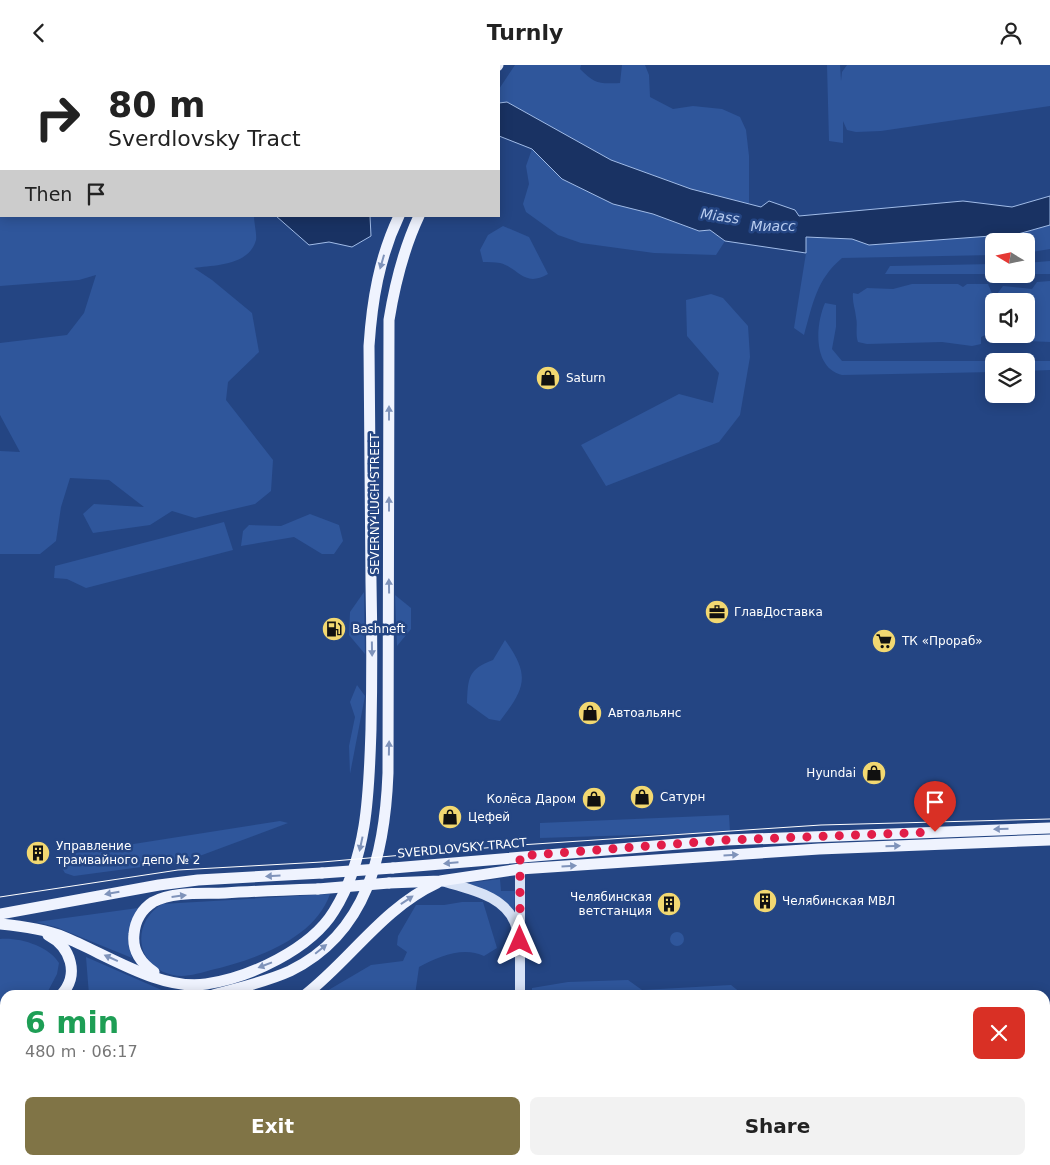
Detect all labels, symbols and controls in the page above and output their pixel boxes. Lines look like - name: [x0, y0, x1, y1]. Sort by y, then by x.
- icon: back: [25, 19, 53, 47]
- icon: person: [997, 19, 1025, 47]
- text: Turnly: [487, 20, 563, 45]
- icon: right: [25, 85, 90, 150]
- text: 80 m: [108, 85, 205, 125]
- text: Sverdlovsky Tract: [108, 126, 301, 151]
- icon: arrive: [82, 180, 110, 208]
- text: Then: [25, 183, 72, 205]
- water label: Miass: [700, 205, 740, 227]
- water label: Миасс: [750, 218, 796, 234]
- north arrow: [985, 233, 1035, 283]
- map controls: [985, 233, 1035, 403]
- one-way arrow: [378, 254, 386, 270]
- button: sound: [985, 293, 1035, 343]
- button: layers: [985, 353, 1035, 403]
- shop icon: Saturn: [535, 365, 561, 391]
- place label: Saturn: [566, 371, 606, 385]
- one-way arrow: [385, 405, 393, 421]
- street label: SEVERNY LUCH STREET: [368, 433, 382, 575]
- one-way arrow: [385, 496, 393, 512]
- one-way arrow: [385, 578, 393, 594]
- office icon: ГлавДоставка: [704, 599, 730, 625]
- place label: ГлавДоставка: [734, 605, 823, 619]
- fuel station icon: Bashneft: [321, 616, 347, 642]
- place label: Bashneft: [352, 622, 405, 636]
- supermarket icon: ТК «Прораб»: [871, 628, 897, 654]
- place label: ТК «Прораб»: [901, 634, 983, 648]
- one-way arrow: [368, 641, 376, 657]
- shop icon: Автоальянс: [577, 700, 603, 726]
- place label: Автоальянс: [608, 706, 681, 720]
- one-way arrow: [385, 740, 393, 756]
- shop icon: Hyundai: [861, 760, 887, 786]
- place label: Hyundai: [806, 766, 856, 780]
- pin: [914, 781, 956, 832]
- shop icon: Сатурн: [629, 784, 655, 810]
- shop icon: Колёса Даром: [581, 786, 607, 812]
- icon: arrive: [921, 788, 949, 816]
- place label: Сатурн: [660, 790, 705, 804]
- place label: Колёса Даром: [487, 792, 576, 806]
- shop icon: Цефей: [437, 804, 463, 830]
- place label: Цефей: [468, 810, 510, 824]
- one-way arrow: [993, 826, 1009, 834]
- street label: SVERDLOVSKY TRACT: [397, 835, 528, 861]
- one-way arrow: [357, 836, 365, 852]
- place label: Управление трамвайного депо № 2: [56, 839, 201, 867]
- building icon: Управление трамвайного депо № 2: [25, 840, 51, 866]
- one-way arrow: [885, 842, 901, 850]
- one-way arrow: [723, 851, 739, 859]
- one-way arrow: [443, 859, 459, 867]
- one-way arrow: [561, 861, 577, 869]
- one-way arrow: [265, 872, 281, 880]
- building icon: Челябинская МВЛ: [752, 888, 778, 914]
- one-way arrow: [103, 890, 119, 898]
- place label: Челябинская ветстанция: [570, 890, 652, 918]
- building icon: Челябинская ветстанция: [656, 891, 682, 917]
- one-way arrow: [171, 892, 187, 900]
- place label: Челябинская МВЛ: [782, 894, 895, 908]
- one-way arrow: [400, 895, 414, 905]
- position arrow: [493, 914, 545, 966]
- one-way arrow: [315, 944, 328, 955]
- one-way arrow: [104, 953, 118, 961]
- one-way arrow: [257, 961, 272, 969]
- text: 6 min: [25, 1005, 119, 1040]
- button: close: [973, 1007, 1025, 1059]
- text: 480 m · 06:17: [25, 1042, 138, 1061]
- button: Exit: [25, 1097, 520, 1155]
- button: Share: [530, 1097, 1025, 1155]

